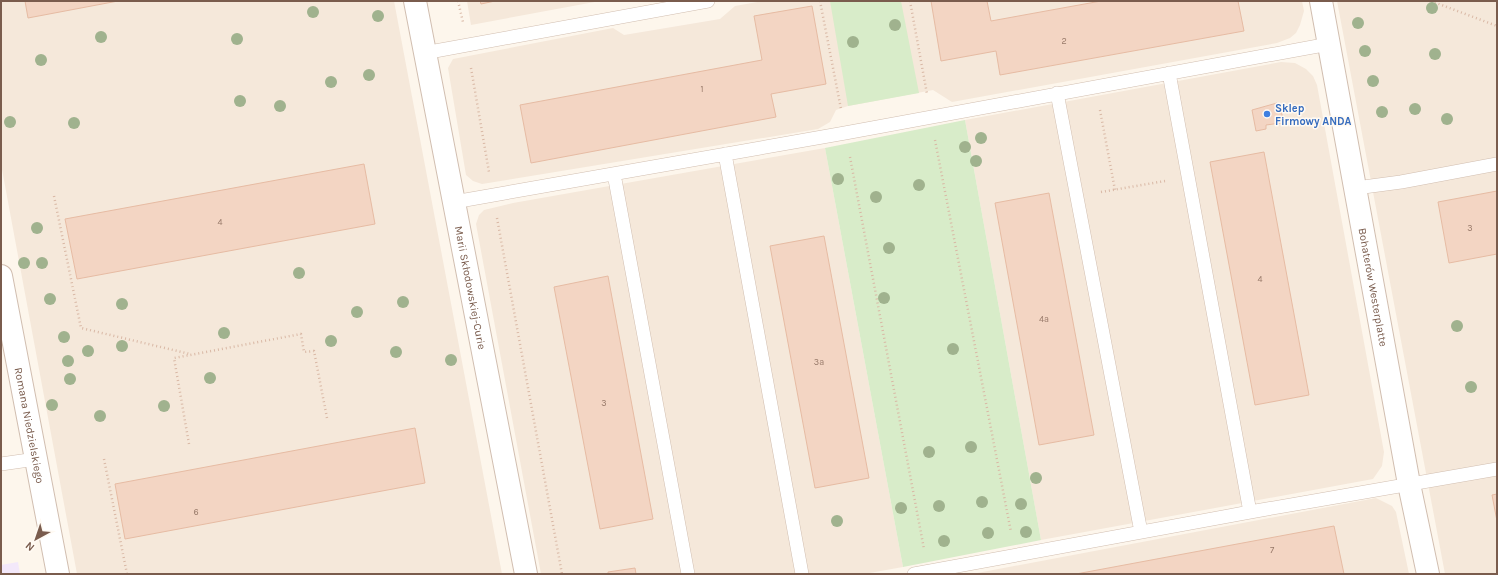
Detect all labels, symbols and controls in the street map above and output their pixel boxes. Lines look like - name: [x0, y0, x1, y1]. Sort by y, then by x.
- house number: 2: [1061, 36, 1067, 46]
- house number: 1: [701, 84, 704, 94]
- place label: Sklep Firmowy ANDA: [1275, 102, 1352, 128]
- marker: Sklep Firmowy ANDA: [1262, 109, 1272, 119]
- house number: 4: [217, 217, 223, 227]
- house number: 3: [1467, 223, 1473, 233]
- street label: Marii Skłodowskiej-Curie: [452, 225, 489, 351]
- street label: Bohaterów Westerplatte: [1356, 227, 1390, 348]
- house number: 4: [1257, 274, 1263, 284]
- house number: 4a: [1039, 314, 1049, 324]
- house number: 3a: [814, 357, 824, 367]
- street label: Romana Niedzielskiego: [12, 366, 47, 484]
- house number: 3: [601, 398, 607, 408]
- house number: 6: [193, 507, 199, 517]
- north arrow: [16, 519, 56, 559]
- text: N: [23, 539, 37, 554]
- house number: 7: [1270, 545, 1275, 555]

